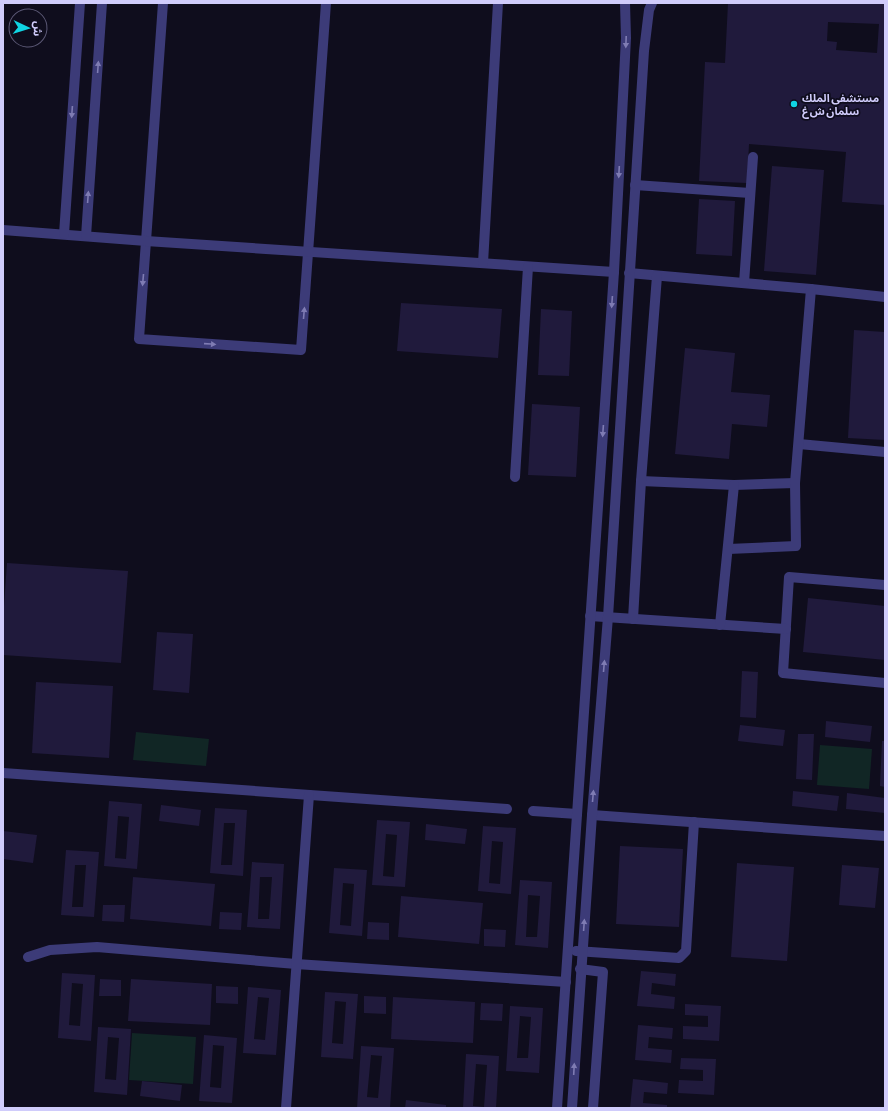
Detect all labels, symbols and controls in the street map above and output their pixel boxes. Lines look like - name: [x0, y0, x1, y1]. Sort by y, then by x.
- north arrow: [8, 8, 48, 48]
- text: ش: [30, 21, 44, 37]
- one-way arrow: [623, 36, 629, 49]
- one-way arrow: [94, 61, 101, 73]
- place label: مستشفى الملك سلمان ش غ: [802, 92, 879, 119]
- marker: مستشفى الملك سلمان ش غ: [789, 99, 799, 109]
- one-way arrow: [69, 106, 76, 118]
- one-way arrow: [616, 166, 623, 178]
- one-way arrow: [85, 191, 92, 203]
- one-way arrow: [139, 274, 146, 286]
- one-way arrow: [609, 296, 616, 308]
- one-way arrow: [301, 307, 308, 319]
- one-way arrow: [203, 340, 216, 347]
- one-way arrow: [599, 425, 606, 437]
- one-way arrow: [601, 660, 608, 672]
- one-way arrow: [590, 790, 597, 802]
- one-way arrow: [580, 919, 587, 931]
- one-way arrow: [571, 1063, 578, 1075]

